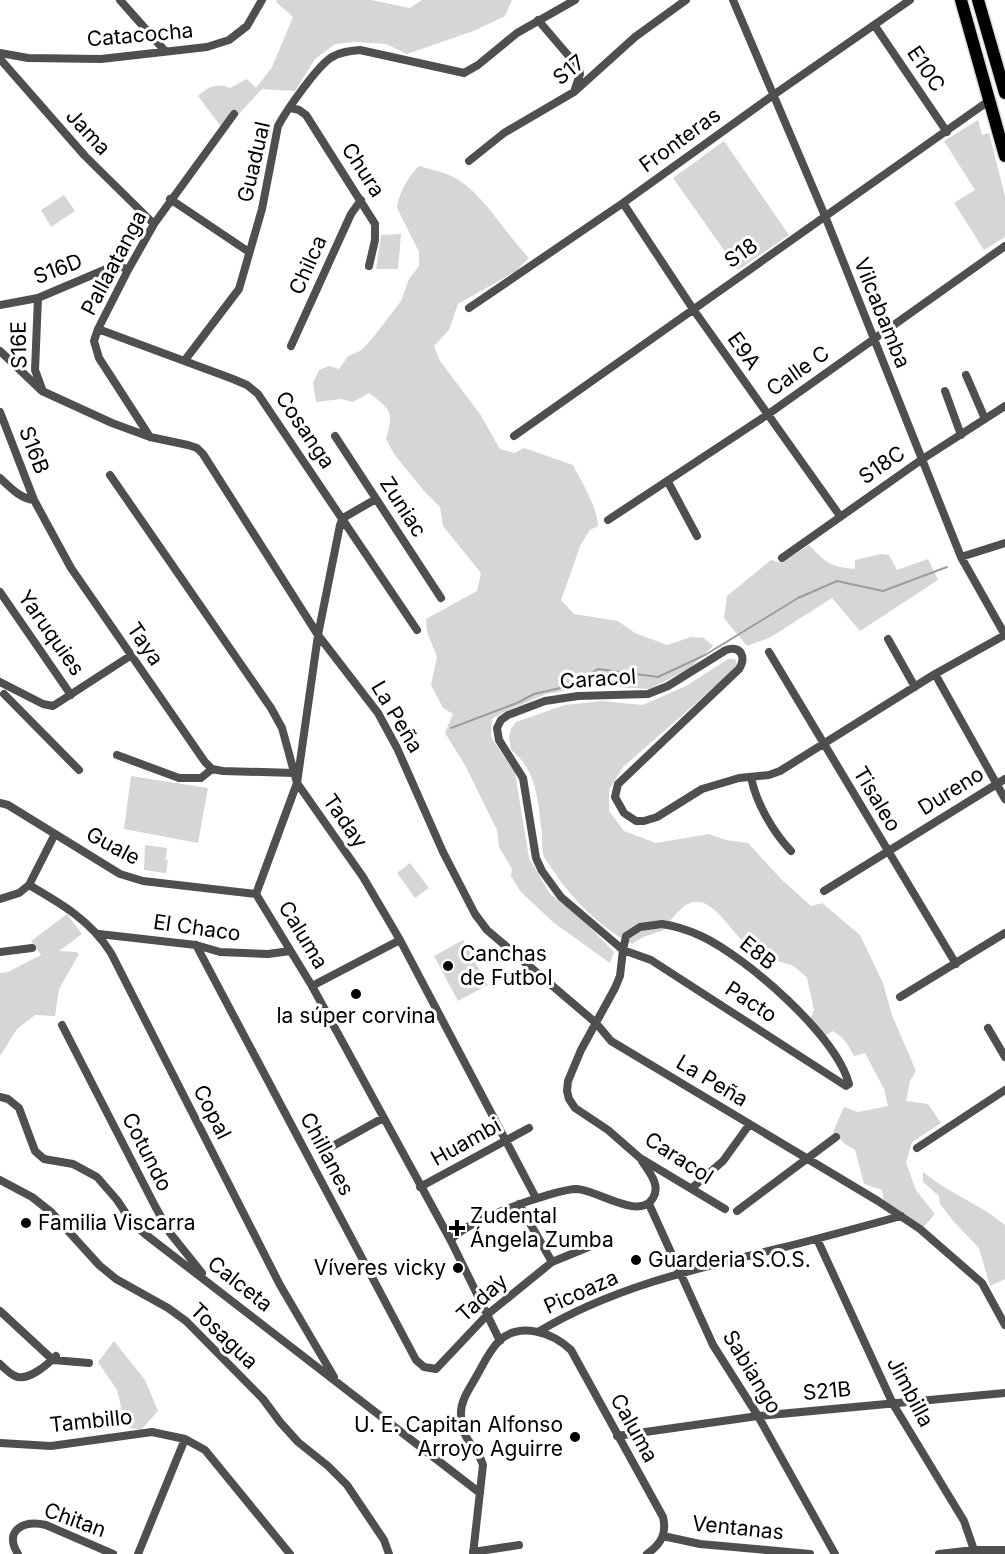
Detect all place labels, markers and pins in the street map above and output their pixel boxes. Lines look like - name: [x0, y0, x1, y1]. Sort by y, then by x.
- place label: Canchas de Futbol: [460, 941, 553, 990]
- marker: Canchas de Futbol: [441, 959, 455, 973]
- marker: la súper corvina: [349, 987, 363, 1001]
- place label: la súper corvina: [276, 1003, 436, 1028]
- place label: Zudental Ángela Zumba: [470, 1203, 614, 1252]
- place label: Familia Viscarra: [38, 1210, 196, 1235]
- marker: Familia Viscarra: [19, 1216, 33, 1230]
- marker: Zudental Ángela Zumba: [448, 1219, 466, 1237]
- place label: Guarderia S.O.S.: [648, 1247, 811, 1272]
- marker: Guarderia S.O.S.: [629, 1253, 643, 1267]
- place label: Víveres vicky: [314, 1255, 446, 1280]
- marker: Víveres vicky: [451, 1261, 465, 1275]
- place label: U. E. Capitan Alfonso Arroyo Aguirre: [354, 1412, 563, 1461]
- marker: U. E. Capitan Alfonso Arroyo Aguirre: [568, 1430, 582, 1444]

